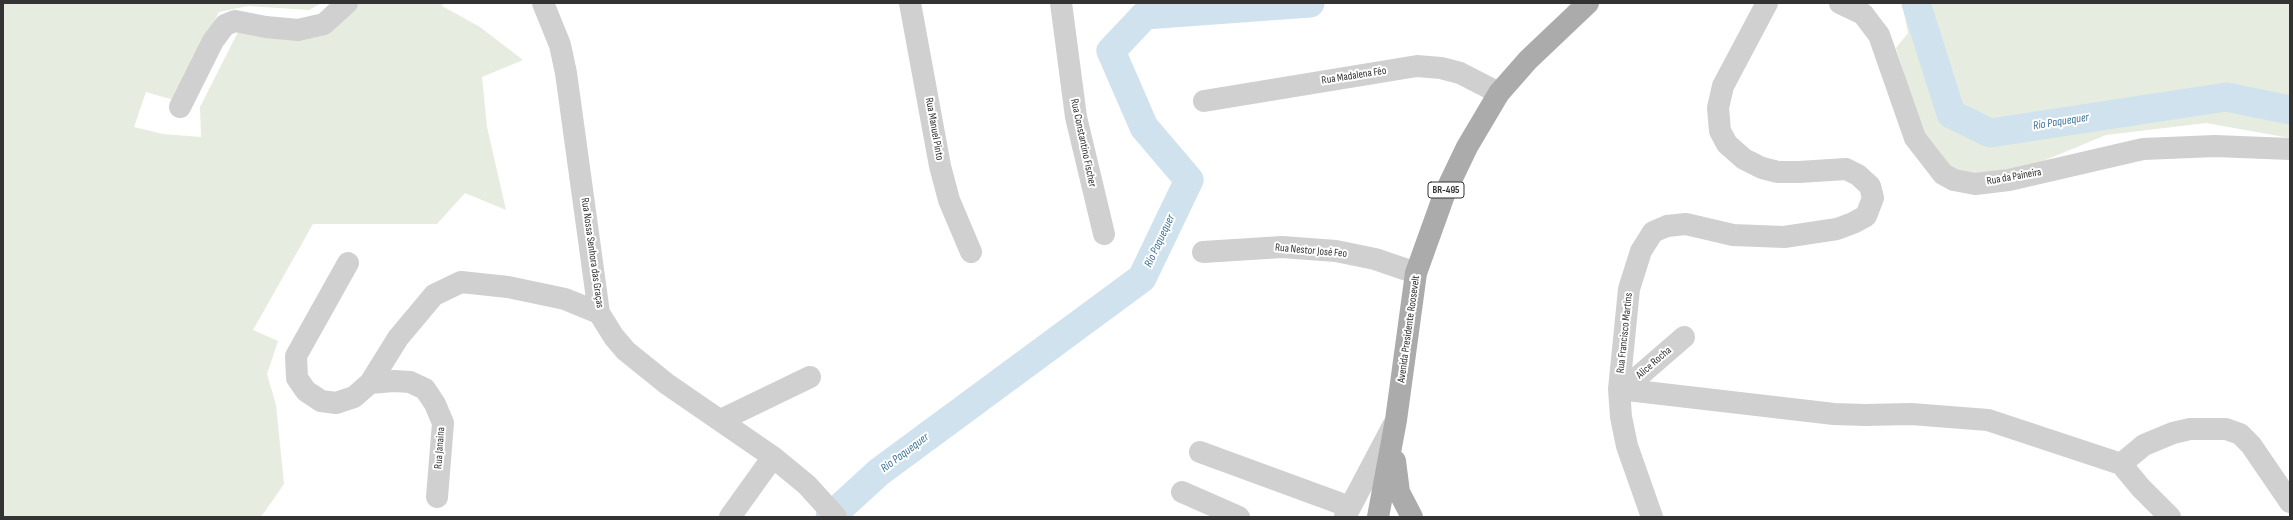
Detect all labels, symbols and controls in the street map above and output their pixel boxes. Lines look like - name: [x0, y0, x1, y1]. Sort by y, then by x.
- street label: Rua Madalena Féo: [1321, 64, 1387, 88]
- street label: Rua Manuel Pinto: [922, 97, 946, 161]
- street label: Rua Constantino Fischer: [1067, 98, 1099, 188]
- water label: Rio Paquequer: [2032, 110, 2090, 134]
- street label: Rua da Paineira: [1986, 166, 2042, 188]
- road number: BR-495: [1428, 182, 1464, 198]
- street label: Rua Nossa Senhora das Graças: [578, 197, 606, 309]
- water label: Rio Paquequer: [1142, 212, 1178, 270]
- street label: Rua Nestor José Feo: [1274, 241, 1348, 261]
- street label: Avenida Presidente Roosevelt: [1395, 275, 1423, 383]
- street label: Rua Francisco Martins: [1614, 292, 1636, 374]
- street label: Alice Rocha: [1634, 344, 1674, 382]
- street label: Rua Janaina: [432, 427, 448, 469]
- water label: Rio Paquequer: [878, 430, 932, 476]

